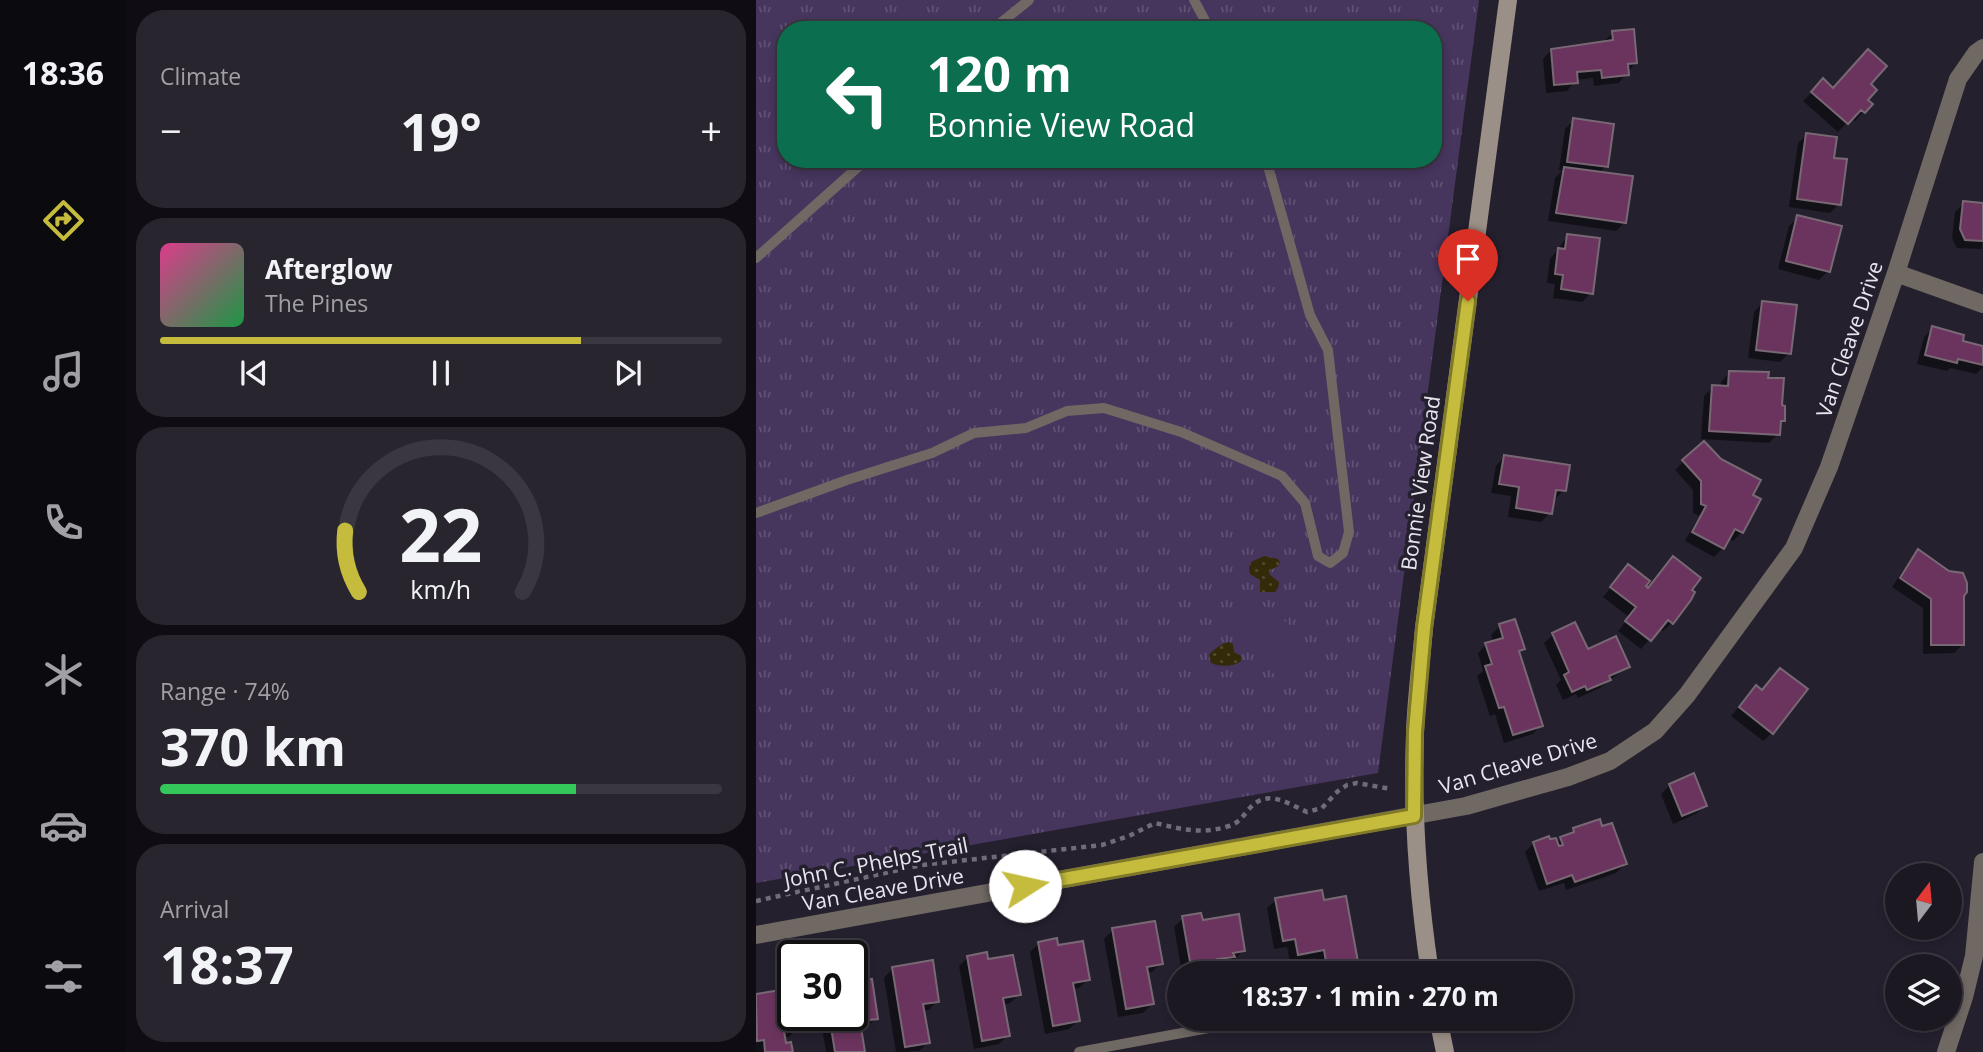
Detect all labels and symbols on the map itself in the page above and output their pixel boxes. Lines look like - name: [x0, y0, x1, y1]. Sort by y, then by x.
- pin: [1438, 229, 1498, 301]
- street label: Van Cleave Drive: [1809, 257, 1889, 421]
- street label: Bonnie View Road: [1394, 394, 1446, 572]
- street label: Van Cleave Drive: [1436, 726, 1600, 800]
- street label: John C. Phelps Trail: [780, 830, 970, 894]
- position arrow: [988, 849, 1062, 923]
- street label: Van Cleave Drive: [800, 861, 966, 917]
- north arrow: [1885, 863, 1962, 940]
- speed limit sign: 30: [777, 940, 868, 1031]

